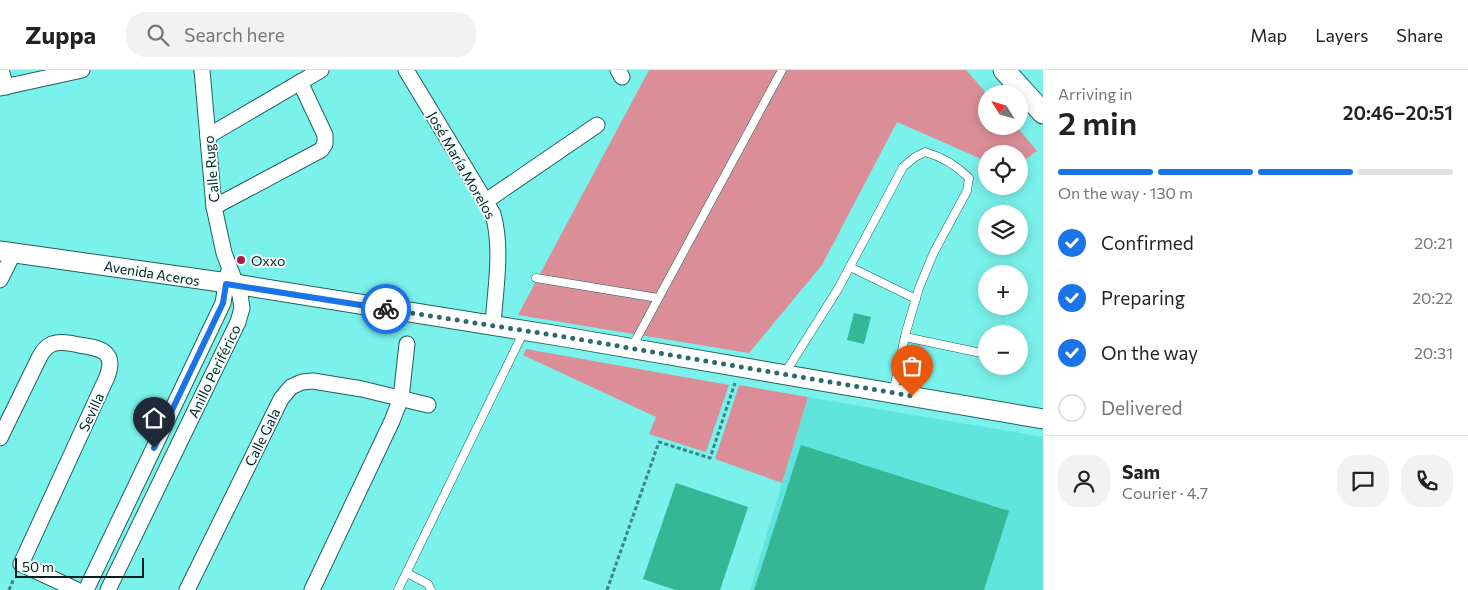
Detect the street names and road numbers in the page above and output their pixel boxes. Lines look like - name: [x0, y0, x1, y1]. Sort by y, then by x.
- street label: José María Morelos: [424, 108, 500, 222]
- street label: Calle Rugo: [200, 135, 222, 203]
- street label: Avenida Aceros: [103, 257, 201, 289]
- street label: Anillo Periférico: [184, 322, 244, 420]
- street label: Sevilla: [75, 390, 107, 434]
- street label: Calle Gala: [241, 405, 283, 469]

